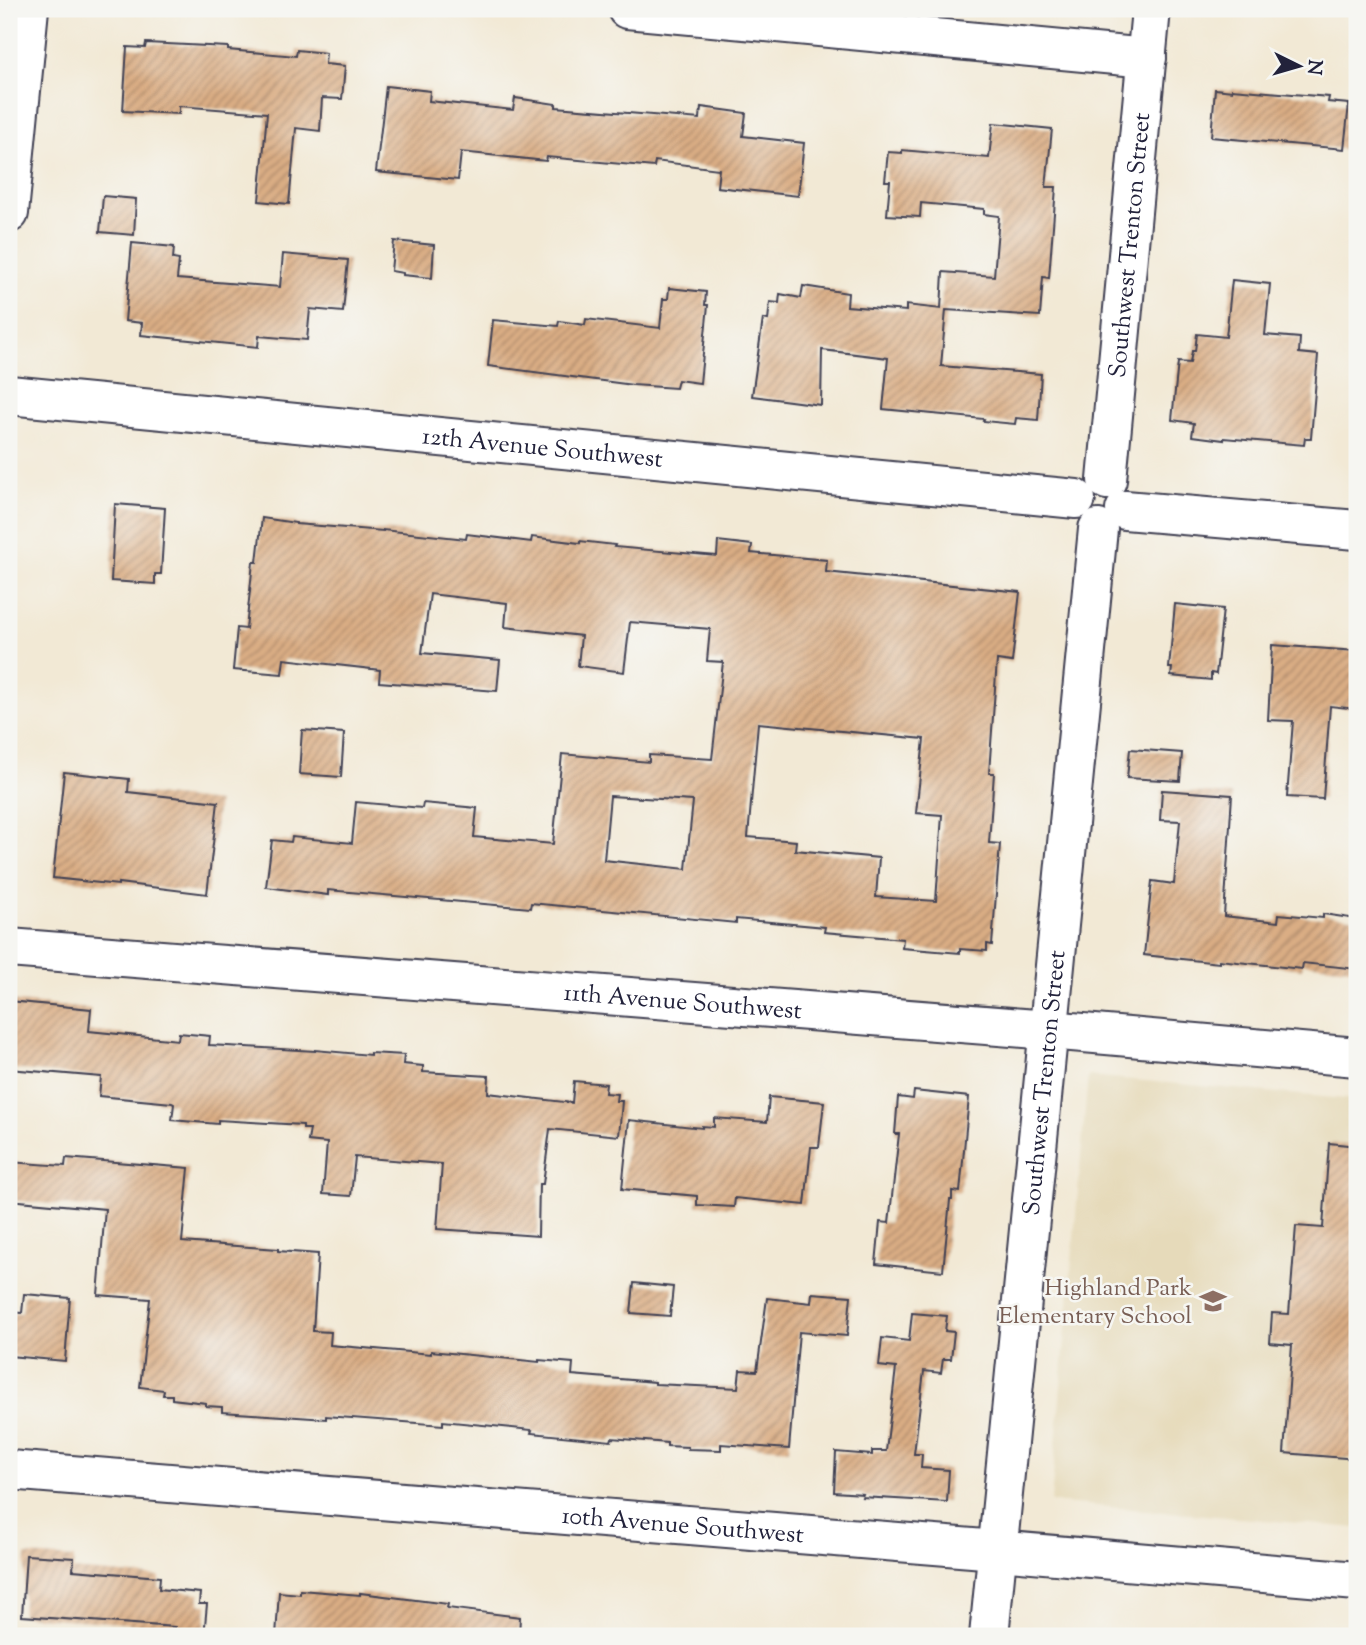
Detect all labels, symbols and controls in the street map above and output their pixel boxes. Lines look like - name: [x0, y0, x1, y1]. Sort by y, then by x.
- north arrow: [1264, 32, 1334, 102]
- text: N: [1299, 59, 1328, 76]
- street label: Southwest Trenton Street: [1102, 111, 1160, 379]
- street label: 12th Avenue Southwest: [420, 420, 664, 478]
- street label: Southwest Trenton Street: [1016, 949, 1075, 1217]
- street label: 11th Avenue Southwest: [562, 977, 803, 1029]
- place label: Highland Park Elementary School: [998, 1272, 1192, 1334]
- school or university icon: Highland Park Elementary School: [1198, 1286, 1228, 1316]
- street label: 10th Avenue Southwest: [560, 1500, 805, 1553]

